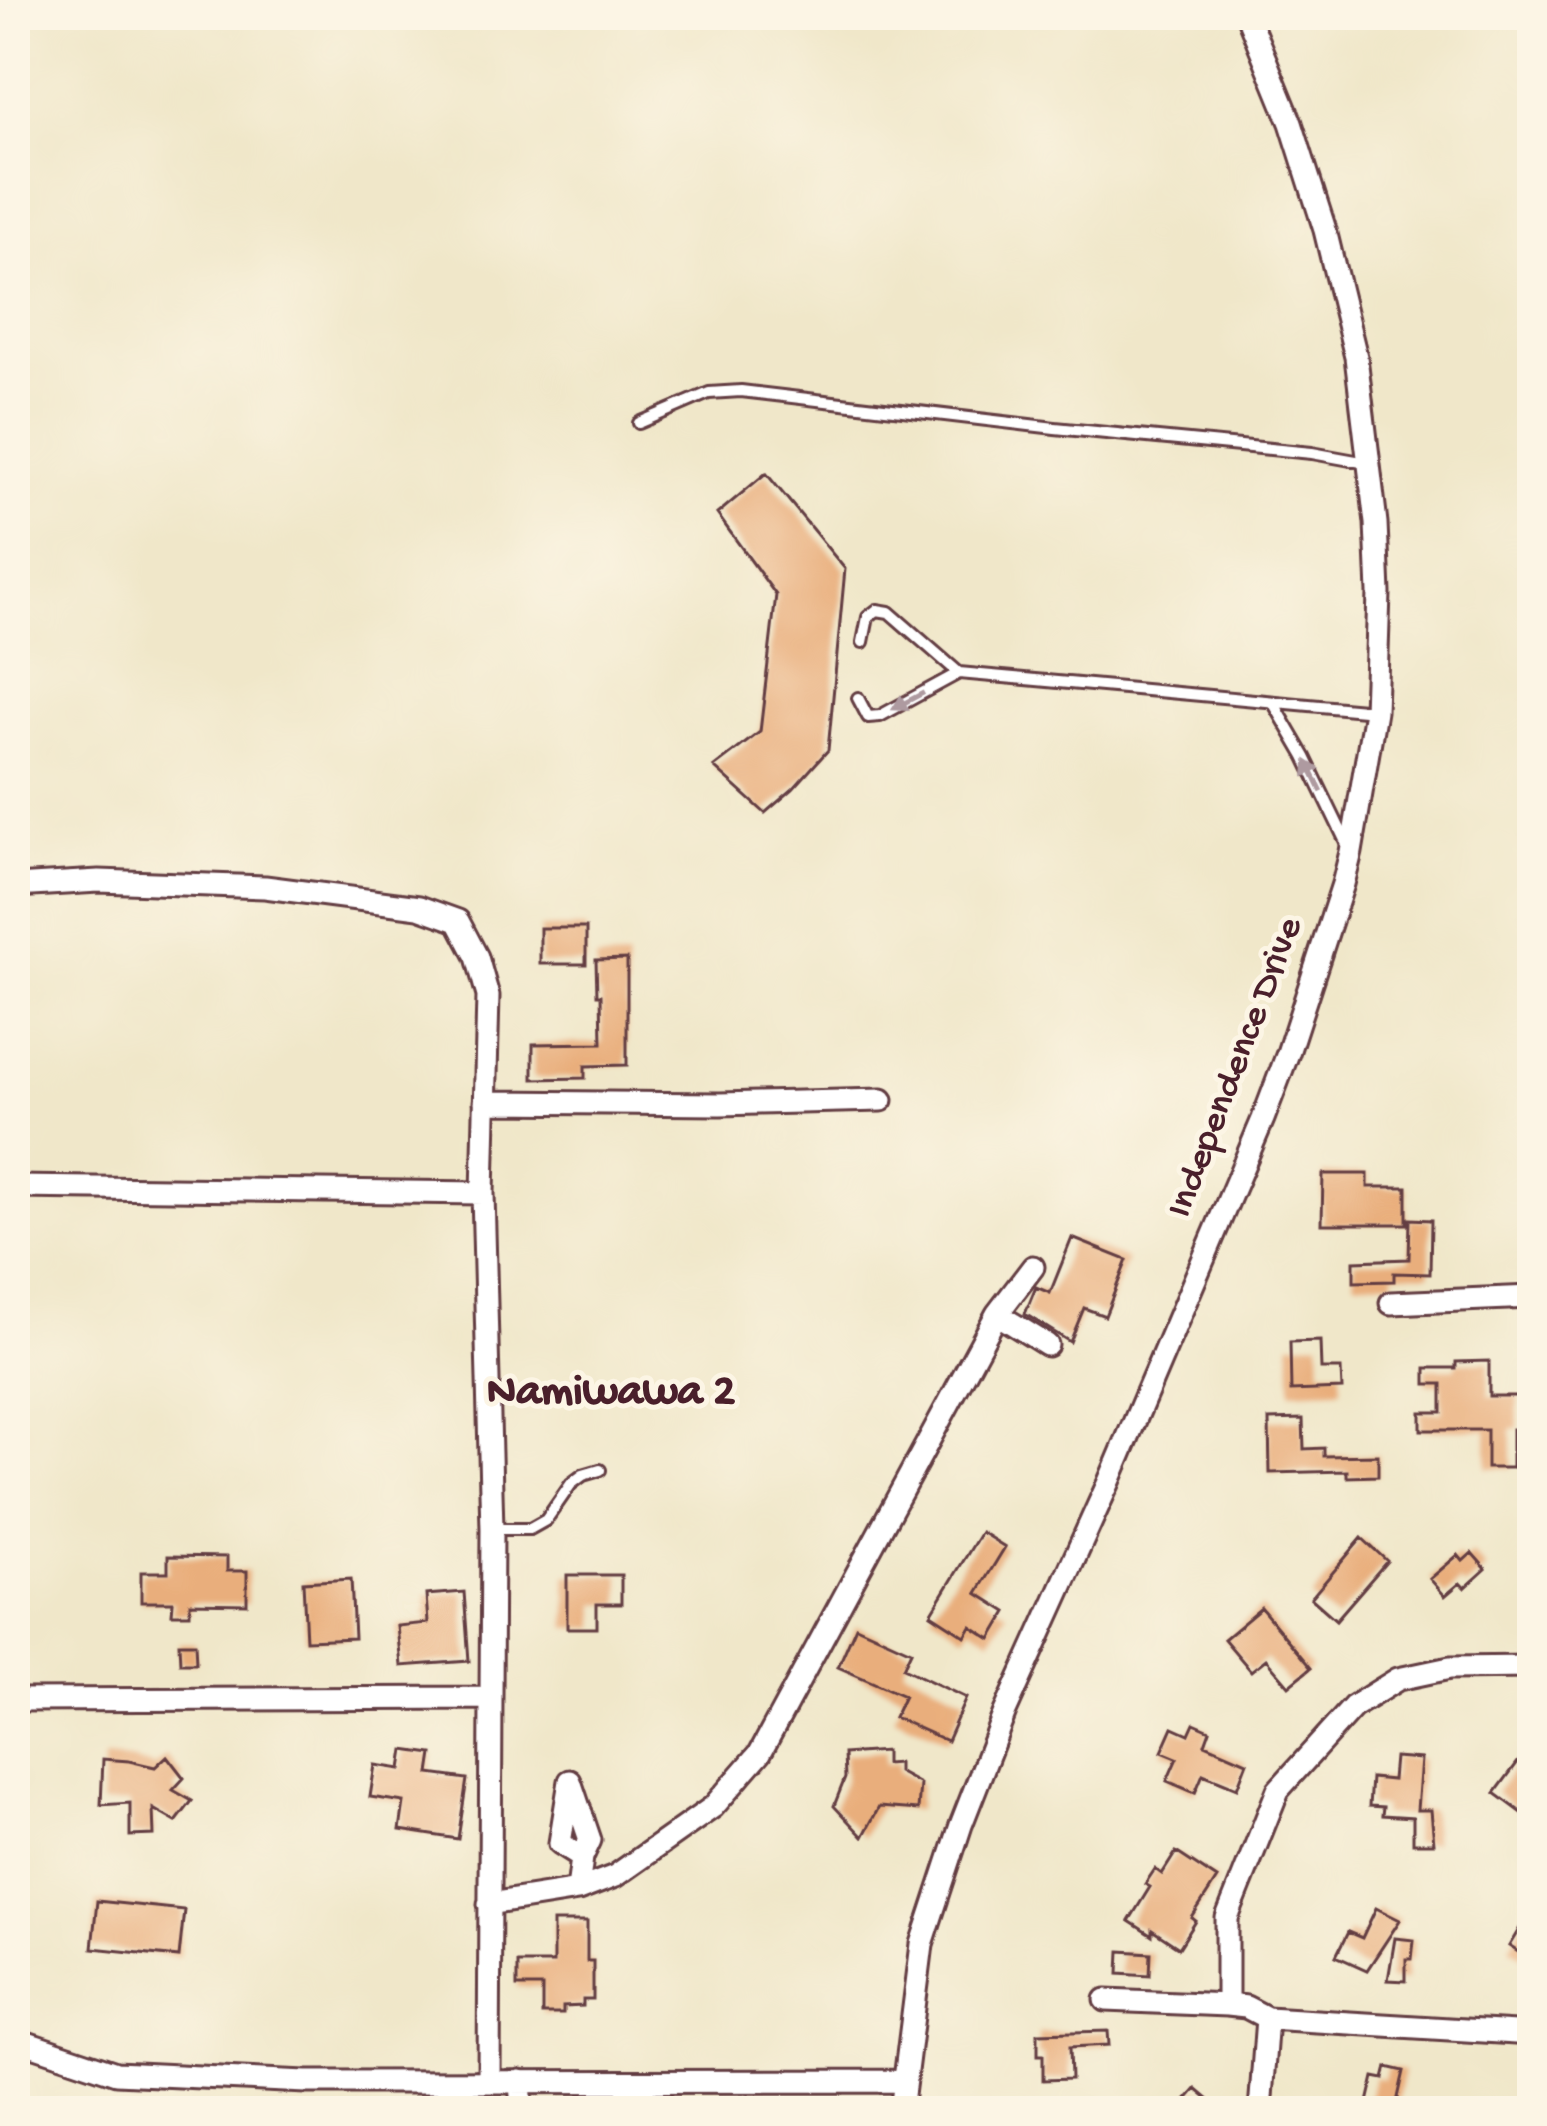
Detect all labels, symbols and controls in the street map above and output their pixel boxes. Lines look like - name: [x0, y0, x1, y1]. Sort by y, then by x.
- one-way arrow: [890, 690, 925, 711]
- one-way arrow: [1304, 758, 1324, 793]
- street label: Independence Drive: [1159, 911, 1316, 1225]
- district label: Namiwawa 2: [487, 1367, 735, 1420]

